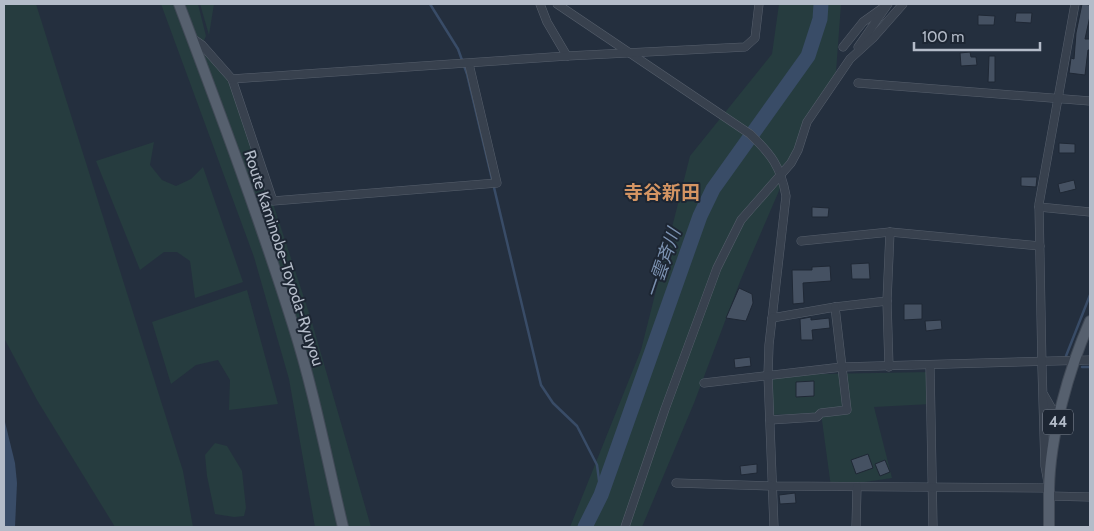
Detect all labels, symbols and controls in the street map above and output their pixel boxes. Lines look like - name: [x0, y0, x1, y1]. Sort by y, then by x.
- scale bar: [914, 20, 1040, 52]
- text: 100 m: [922, 28, 964, 46]
- street label: Route Kaminobe-Toyoda-Ryuyou: [240, 148, 328, 368]
- district label: 寺谷新田: [624, 181, 700, 204]
- water label: 一雲斉川: [641, 223, 686, 301]
- road number: 44: [1043, 410, 1073, 434]

